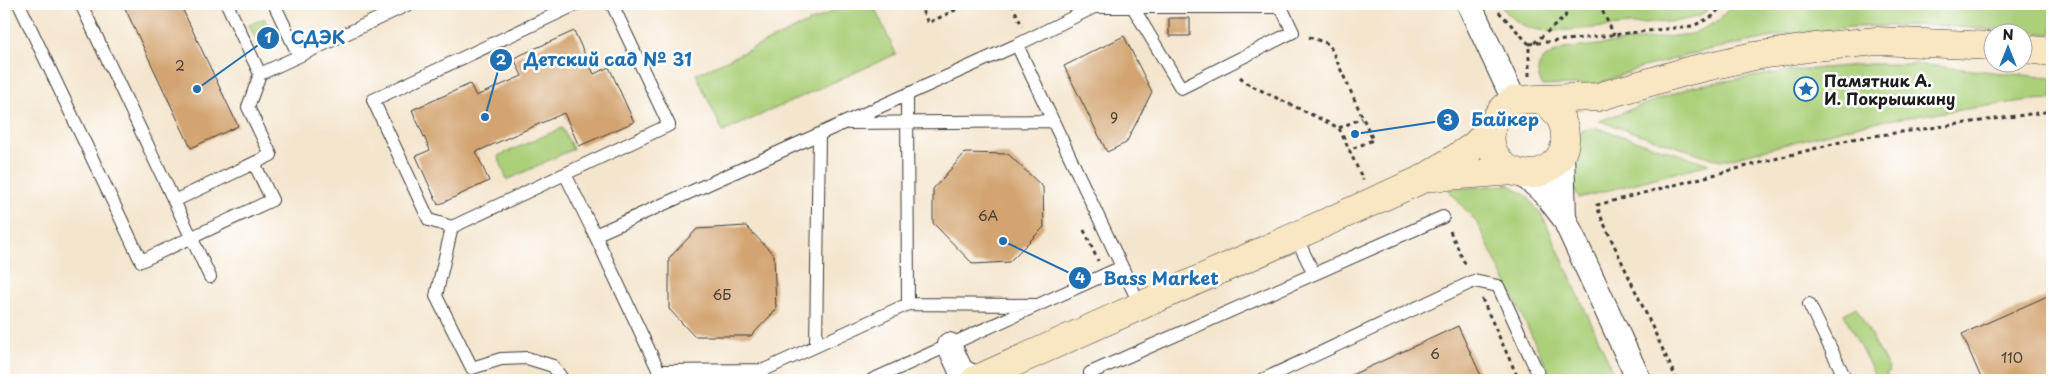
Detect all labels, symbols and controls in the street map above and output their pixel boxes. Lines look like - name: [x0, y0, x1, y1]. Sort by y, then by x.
- callout: СДЭК: [255, 21, 355, 54]
- north arrow: [1984, 22, 2034, 72]
- text: СДЭК: [291, 23, 346, 50]
- text: N: [2002, 24, 2014, 45]
- text: 1: [264, 25, 272, 48]
- callout: Детский сад № 31: [489, 43, 702, 76]
- text: Детский сад № 31: [523, 45, 692, 72]
- text: 2: [496, 47, 507, 70]
- house number: 2: [175, 55, 185, 76]
- place label: Памятник А. И. Покрышкину: [1824, 68, 1955, 110]
- place icon: Памятник А. И. Покрышкину: [1793, 76, 1819, 102]
- callout: Байкер: [1436, 103, 1549, 136]
- text: Байкер: [1471, 105, 1539, 132]
- house number: 9: [1110, 107, 1118, 128]
- text: 3: [1443, 107, 1453, 130]
- house number: 6А: [978, 205, 999, 226]
- callout: Bass Market: [1067, 262, 1229, 295]
- text: Bass Market: [1103, 264, 1219, 291]
- text: 4: [1075, 265, 1085, 288]
- house number: 6Б: [713, 284, 731, 305]
- house number: 6: [1430, 343, 1440, 364]
- house number: 110: [2001, 347, 2023, 368]

